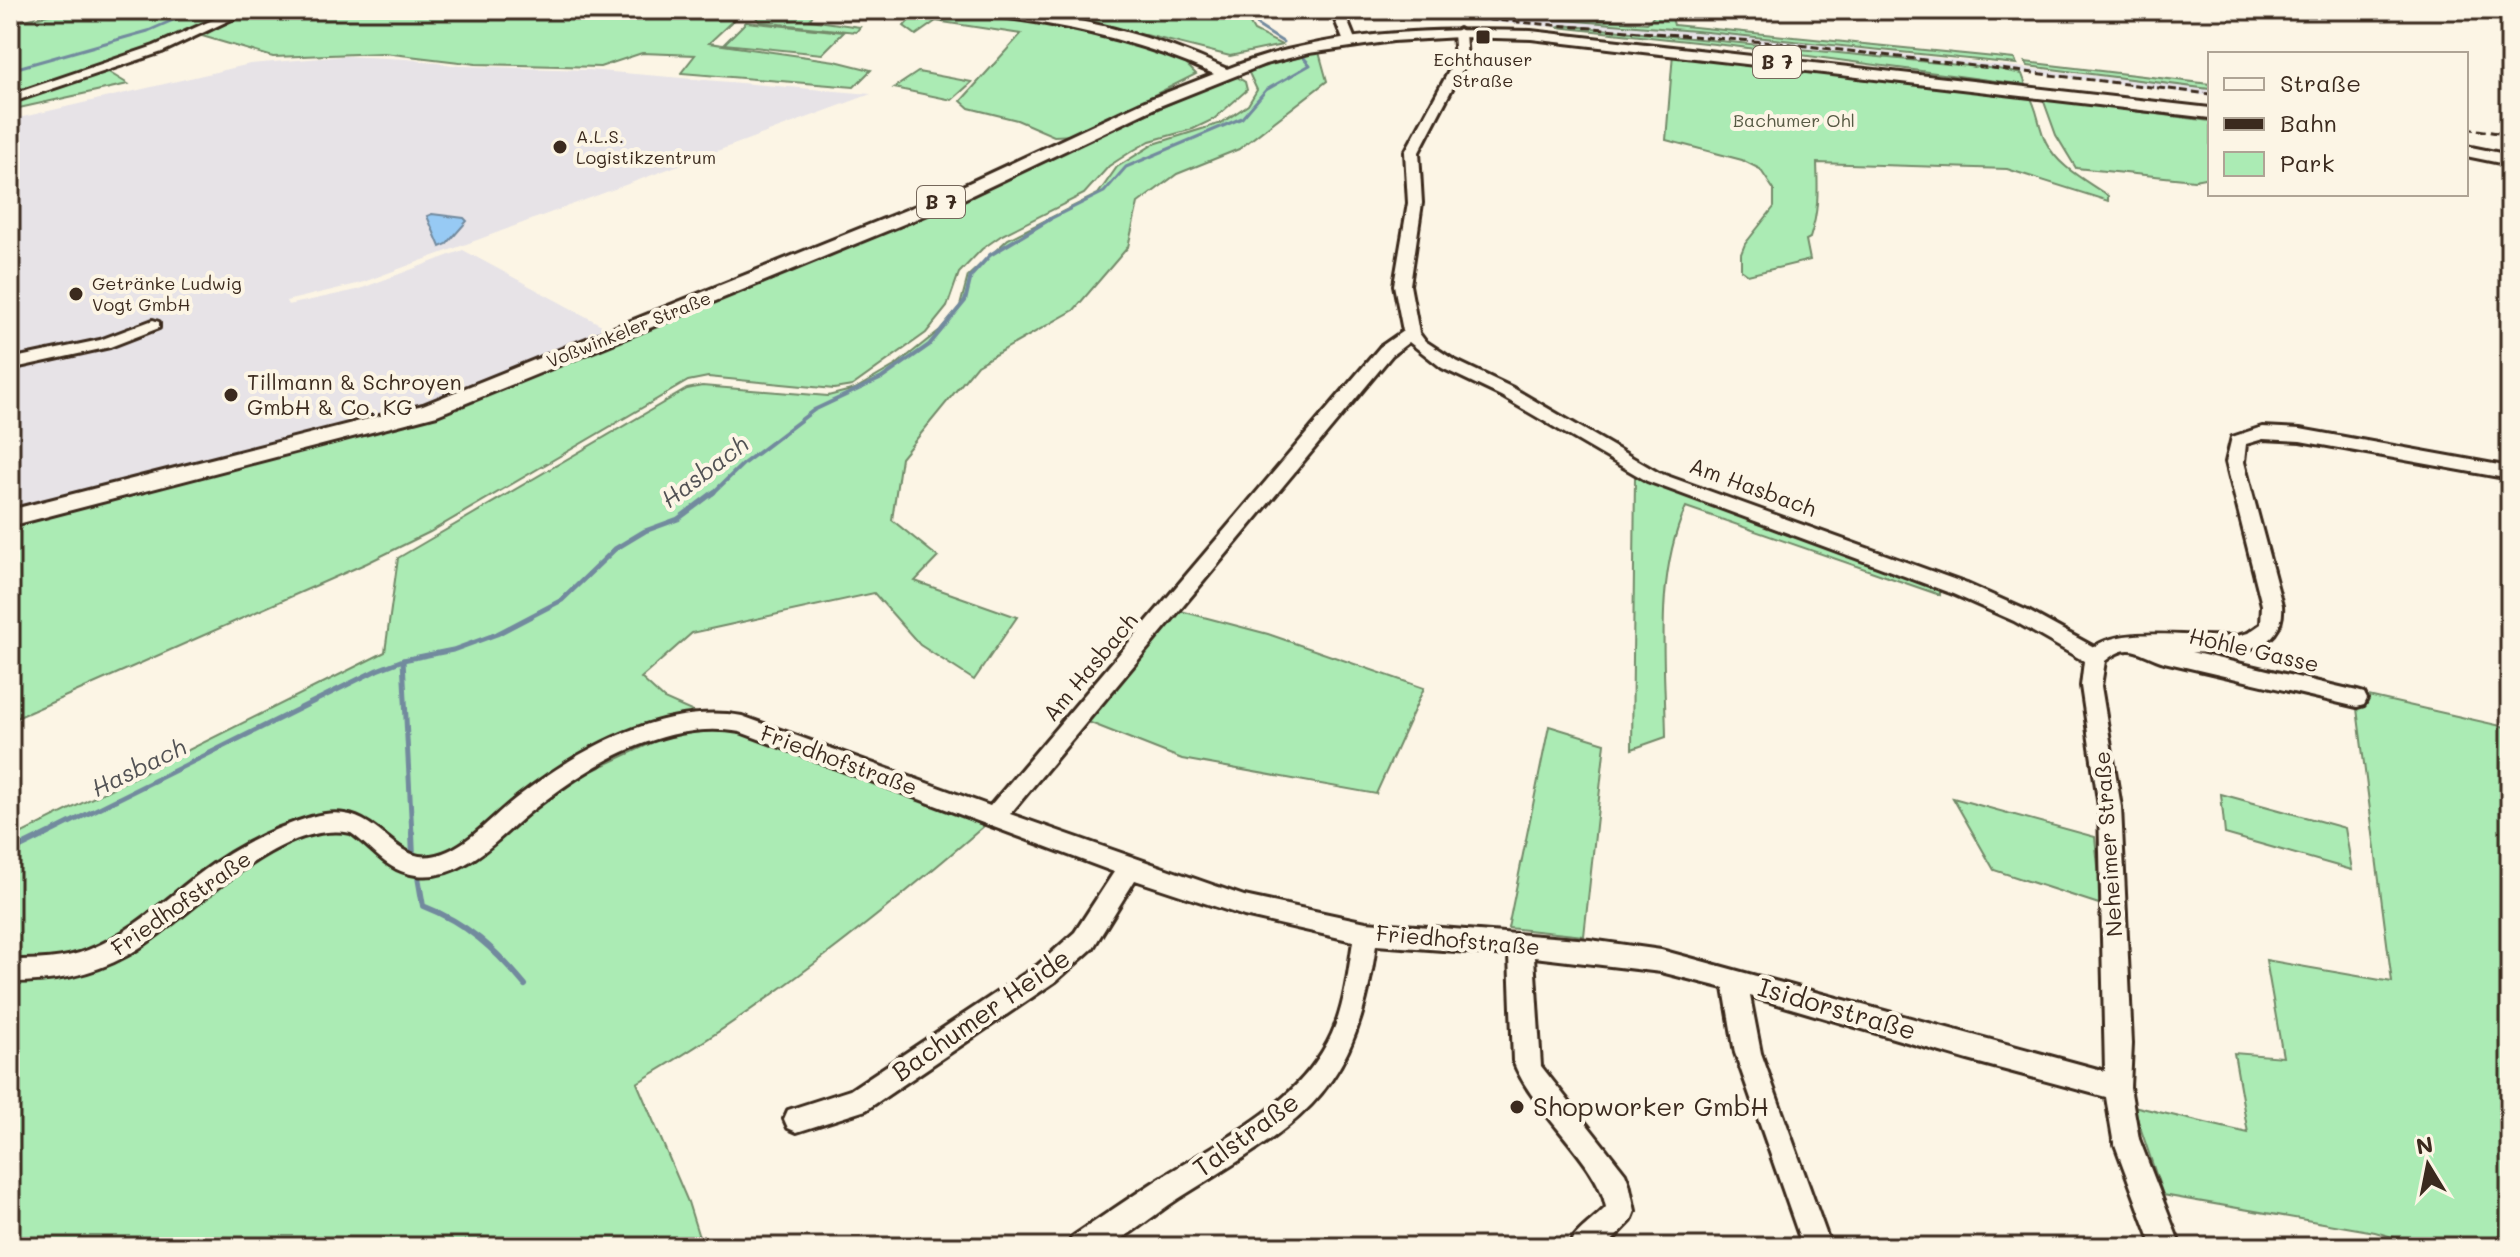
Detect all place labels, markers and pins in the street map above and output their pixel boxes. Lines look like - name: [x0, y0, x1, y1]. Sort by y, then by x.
- marker: Echthauser Straße: [1474, 28, 1492, 46]
- place label: Echthauser Straße: [1433, 47, 1533, 92]
- place label: A.L.S. Logistikzentrum: [576, 124, 716, 169]
- marker: A.L.S. Logistikzentrum: [551, 138, 569, 156]
- place label: Getränke Ludwig Vogt GmbH: [92, 271, 242, 316]
- marker: Getränke Ludwig Vogt GmbH: [67, 285, 85, 303]
- place label: Tillmann & Schroyen GmbH & Co. KG: [247, 367, 462, 421]
- marker: Tillmann & Schroyen GmbH & Co. KG: [222, 386, 240, 404]
- place label: Shopworker GmbH: [1533, 1089, 1769, 1123]
- marker: Shopworker GmbH: [1508, 1098, 1526, 1116]

